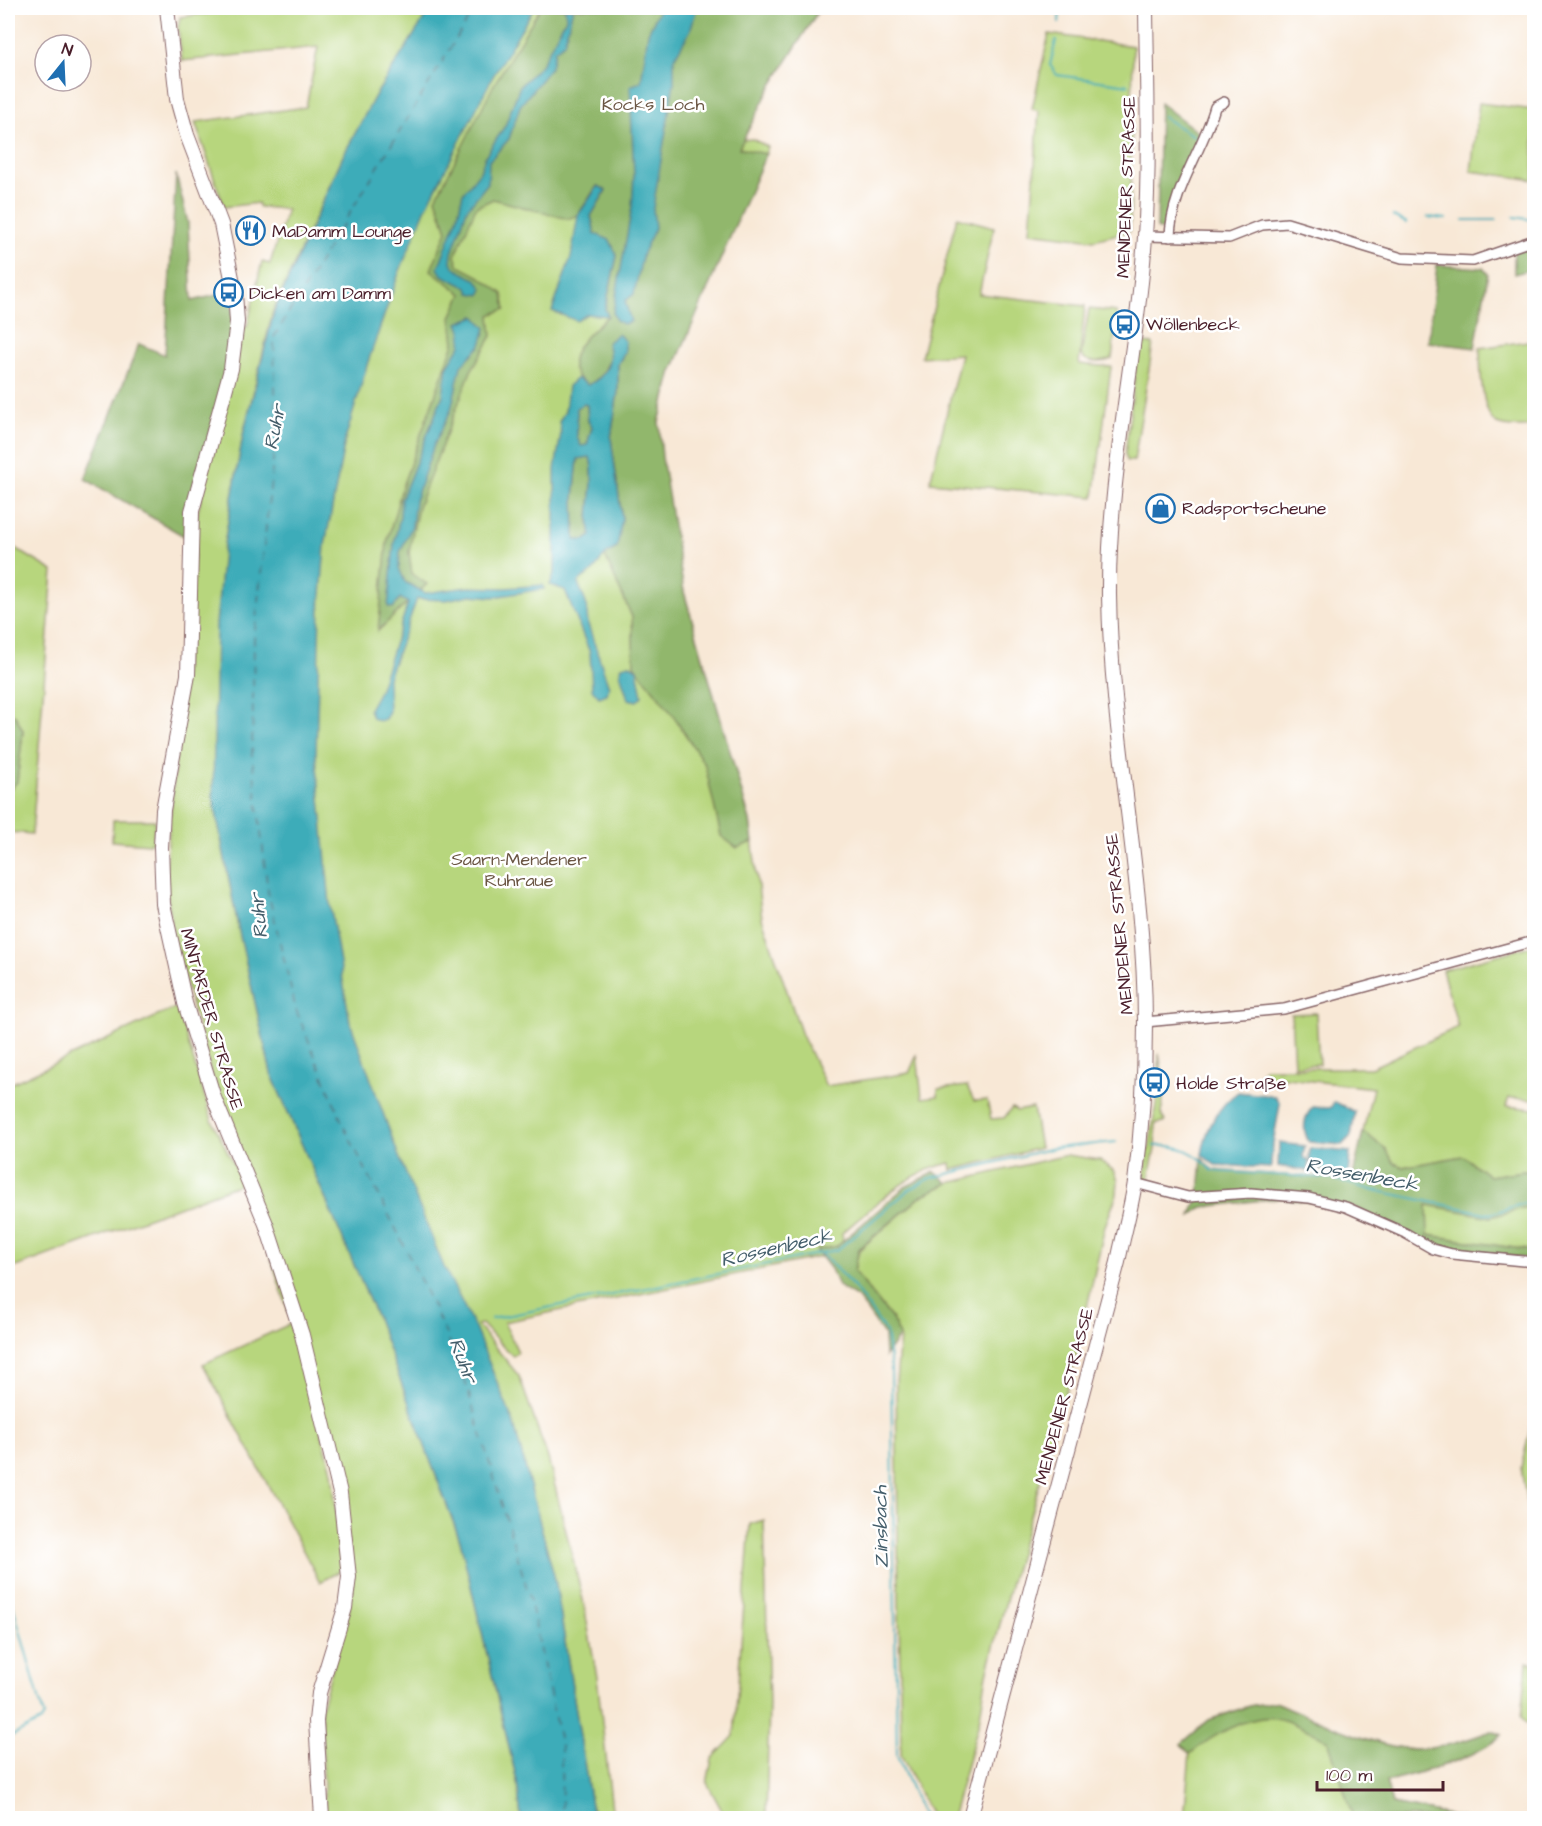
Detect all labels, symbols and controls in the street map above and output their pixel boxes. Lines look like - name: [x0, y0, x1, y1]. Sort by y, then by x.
- north arrow: [33, 33, 93, 93]
- text: N: [59, 38, 75, 62]
- park label: Kocks Loch: [602, 92, 704, 117]
- street label: MENDENER STRASSE: [1111, 95, 1142, 278]
- restaurant icon: MaDamm Lounge: [235, 215, 267, 247]
- place label: MaDamm Lounge: [272, 219, 412, 245]
- bus stop icon: Dicken am Damm: [212, 277, 244, 309]
- place label: Dicken am Damm: [249, 281, 391, 306]
- bus stop icon: Wöllenbeck: [1109, 308, 1141, 340]
- place label: Wöllenbeck: [1146, 312, 1240, 337]
- water label: Ruhr: [257, 400, 293, 452]
- shop icon: Radsportscheune: [1145, 492, 1177, 524]
- place label: Radsportscheune: [1182, 496, 1327, 521]
- street label: MENDENER STRASSE: [1099, 832, 1140, 1016]
- park label: Saarn-Mendener Ruhraue: [451, 847, 587, 893]
- water label: Ruhr: [242, 890, 275, 940]
- street label: MINTARDER STRASSE: [174, 925, 250, 1113]
- bus stop icon: Holde Straße: [1139, 1067, 1171, 1099]
- place label: Holde Straße: [1176, 1071, 1287, 1096]
- water label: Rossenbeck: [1304, 1151, 1421, 1199]
- water label: Rossenbeck: [718, 1221, 835, 1274]
- street label: MENDENER STRASSE: [1029, 1305, 1100, 1487]
- water label: Ruhr: [442, 1334, 485, 1388]
- water label: Zinsbach: [866, 1484, 896, 1569]
- scale bar: [1317, 1754, 1443, 1792]
- text: 100 m: [1326, 1763, 1372, 1788]

